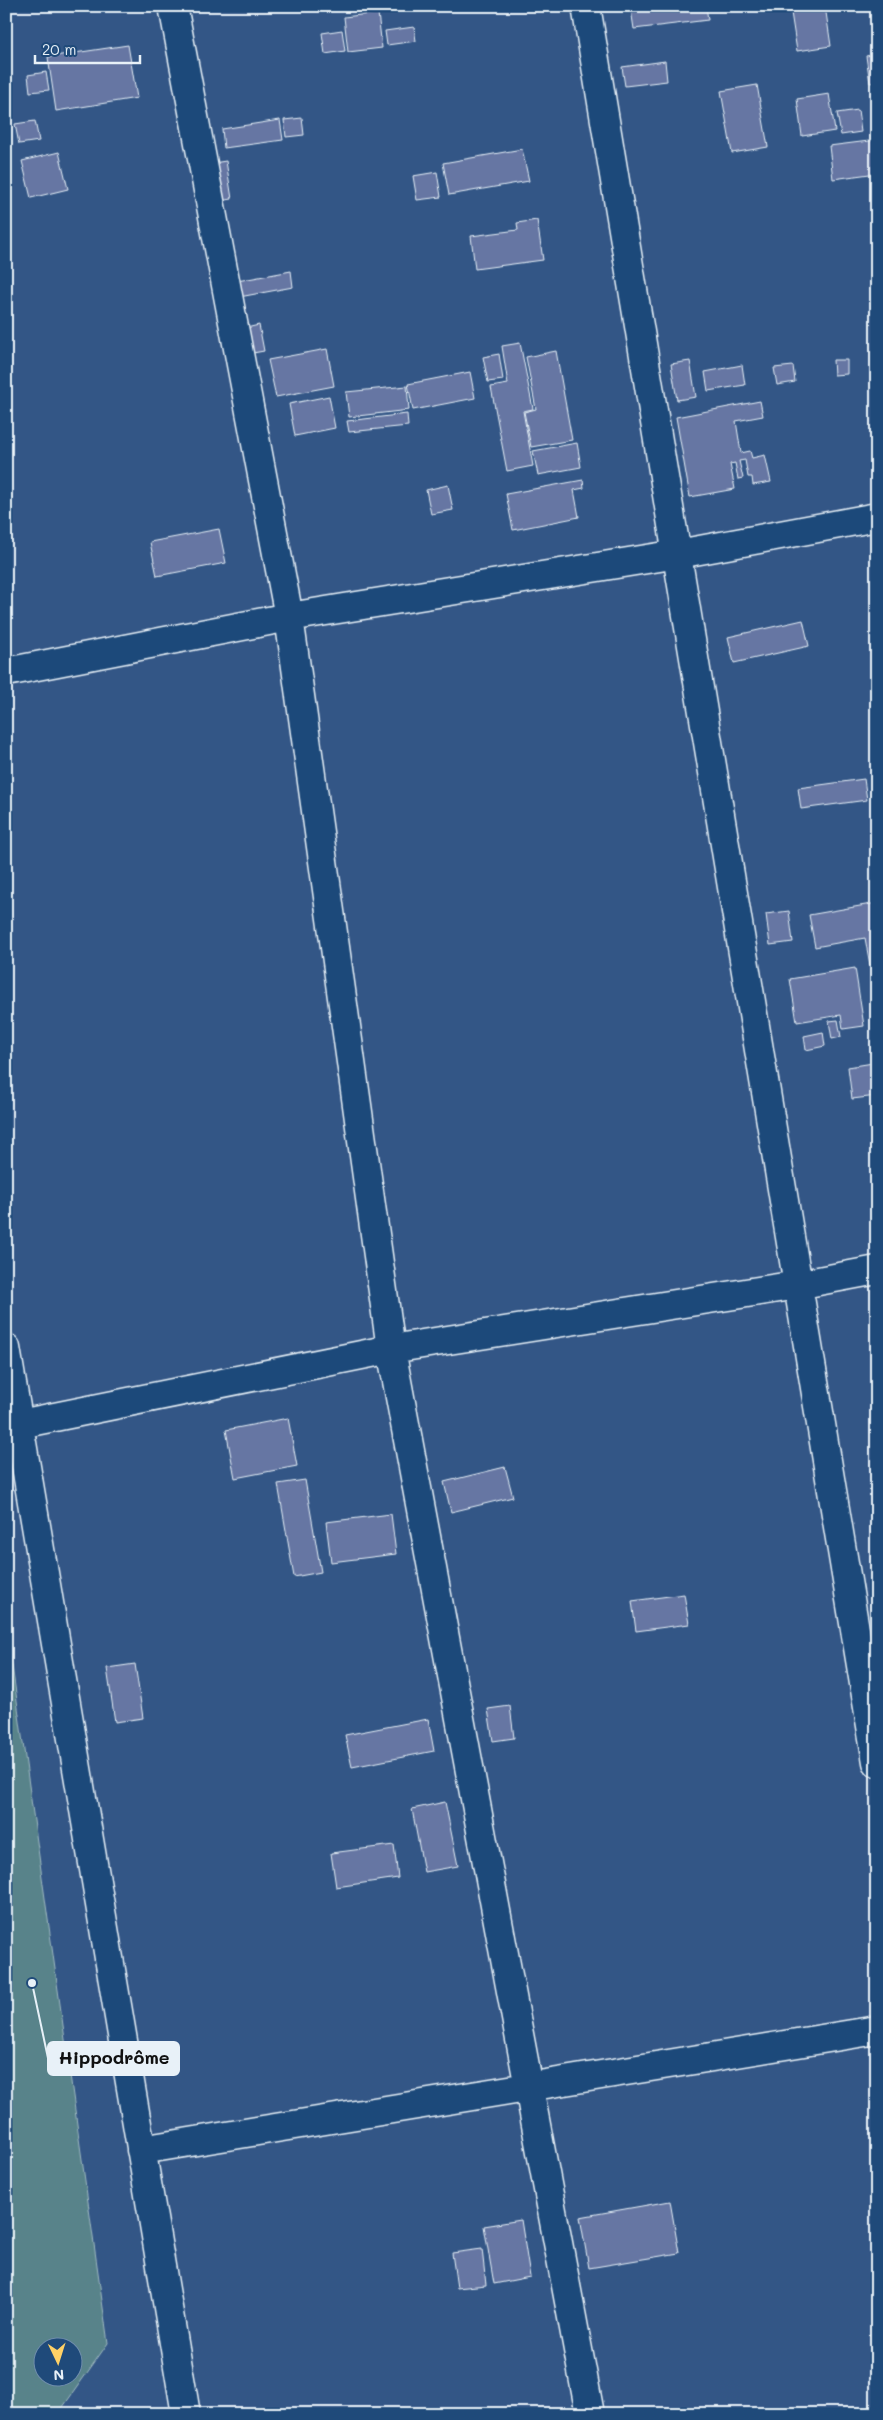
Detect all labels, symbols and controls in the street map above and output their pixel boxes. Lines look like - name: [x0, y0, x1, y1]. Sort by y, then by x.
- scale bar: [35, 32, 140, 64]
- text: 20 m: [42, 39, 76, 59]
- callout: Hippodrôme: [48, 2042, 179, 2075]
- text: Hippodrôme: [59, 2045, 170, 2069]
- north arrow: [32, 2338, 82, 2388]
- text: N: [53, 2366, 65, 2385]

